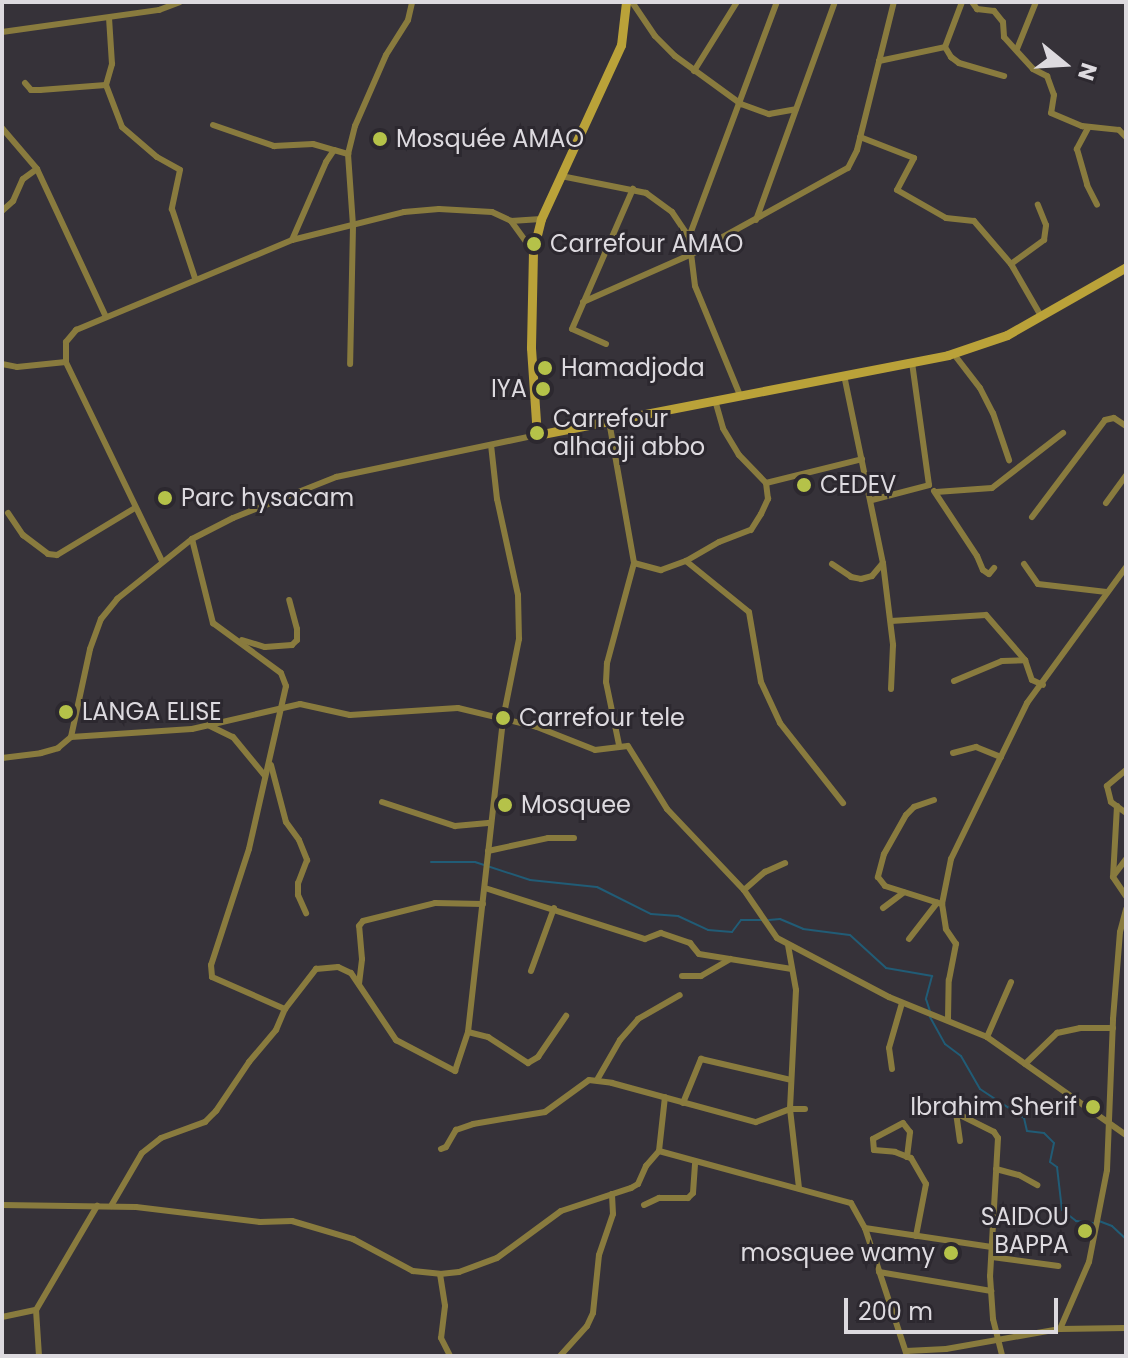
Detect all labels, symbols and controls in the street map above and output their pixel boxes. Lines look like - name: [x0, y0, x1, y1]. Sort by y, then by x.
- north arrow: [1024, 24, 1104, 104]
- text: N: [1070, 59, 1105, 84]
- place label: Mosquée AMAO: [396, 125, 584, 153]
- marker: Mosquée AMAO: [371, 130, 389, 148]
- place label: Carrefour AMAO: [550, 230, 743, 258]
- marker: Carrefour AMAO: [525, 235, 543, 253]
- place label: Hamadjoda: [561, 354, 705, 382]
- marker: Hamadjoda: [536, 359, 554, 377]
- place label: IYA: [491, 375, 527, 403]
- marker: IYA: [534, 380, 552, 398]
- place label: Carrefour alhadji abbo: [553, 405, 705, 461]
- marker: Carrefour alhadji abbo: [528, 424, 546, 442]
- place label: CEDEV: [820, 471, 896, 499]
- marker: CEDEV: [795, 476, 813, 494]
- place label: Parc hysacam: [181, 484, 354, 512]
- marker: Parc hysacam: [156, 489, 174, 507]
- place label: LANGA ELISE: [82, 698, 222, 726]
- marker: LANGA ELISE: [57, 703, 75, 721]
- place label: Carrefour tele: [519, 704, 685, 732]
- marker: Carrefour tele: [494, 709, 512, 727]
- place label: Mosquee: [521, 791, 631, 819]
- marker: Mosquee: [496, 796, 514, 814]
- place label: Ibrahim Sherif: [910, 1093, 1077, 1121]
- marker: Ibrahim Sherif: [1084, 1098, 1102, 1116]
- place label: SAIDOU BAPPA: [981, 1203, 1069, 1259]
- marker: SAIDOU BAPPA: [1076, 1222, 1094, 1240]
- place label: mosquee wamy: [741, 1239, 935, 1267]
- marker: mosquee wamy: [942, 1244, 960, 1262]
- scale bar: [848, 1282, 1062, 1332]
- text: 200 m: [858, 1295, 933, 1328]

